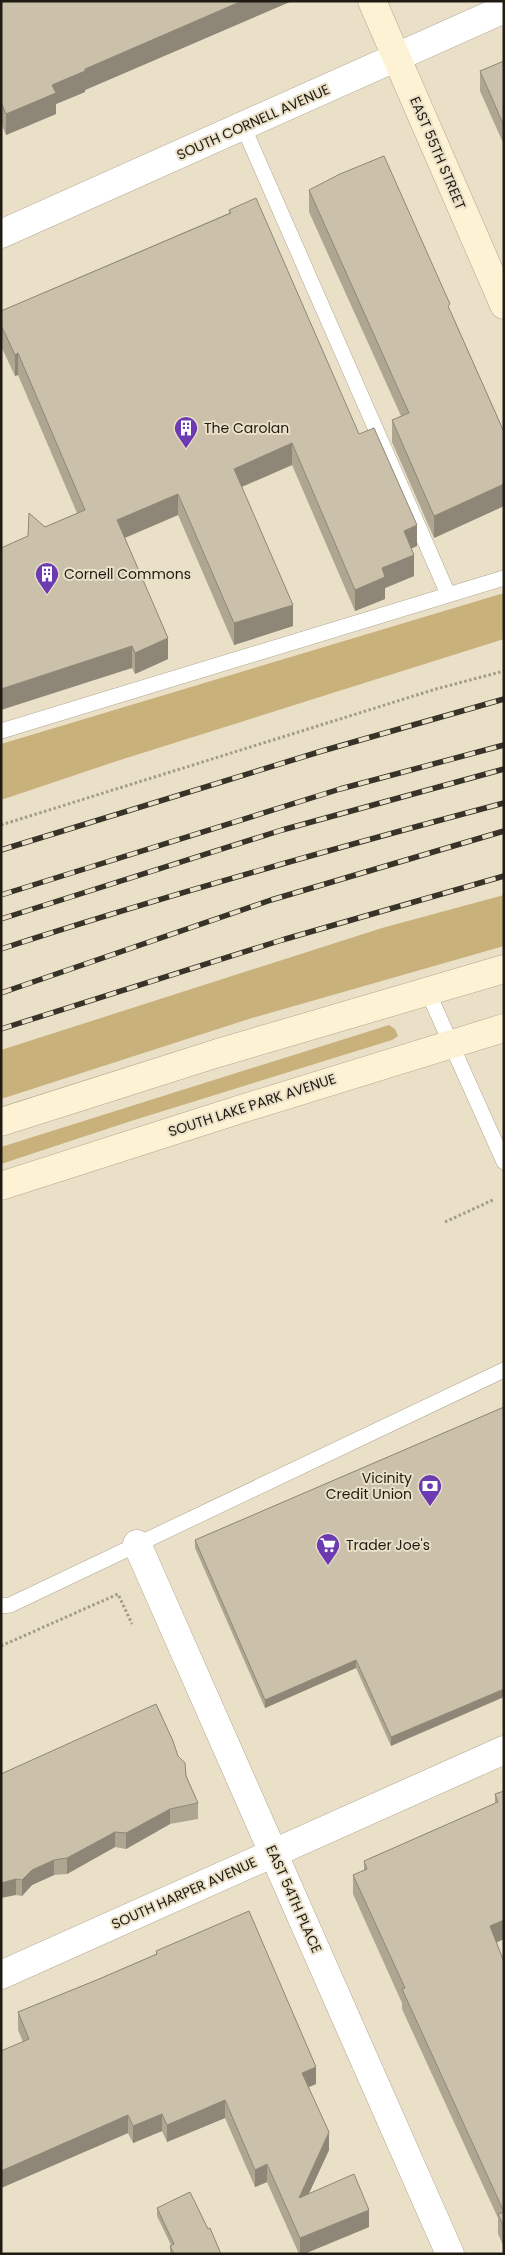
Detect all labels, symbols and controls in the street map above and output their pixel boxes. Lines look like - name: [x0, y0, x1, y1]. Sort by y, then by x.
- street label: SOUTH CORNELL AVENUE: [173, 79, 333, 165]
- street label: EAST 55TH STREET: [405, 93, 471, 213]
- building icon: The Carolan: [173, 415, 199, 449]
- place label: The Carolan: [204, 418, 289, 438]
- building icon: Cornell Commons: [34, 561, 60, 595]
- place label: Cornell Commons: [64, 564, 191, 584]
- street label: SOUTH LAKE PARK AVENUE: [166, 1068, 338, 1142]
- place label: Vicinity Credit Union: [326, 1468, 412, 1504]
- bank icon: Vicinity Credit Union: [417, 1473, 443, 1507]
- supermarket icon: Trader Joe's: [315, 1532, 341, 1566]
- place label: Trader Joe's: [346, 1535, 430, 1555]
- street label: EAST 54TH PLACE: [261, 1842, 327, 1956]
- street label: SOUTH HARPER AVENUE: [108, 1852, 260, 1934]

